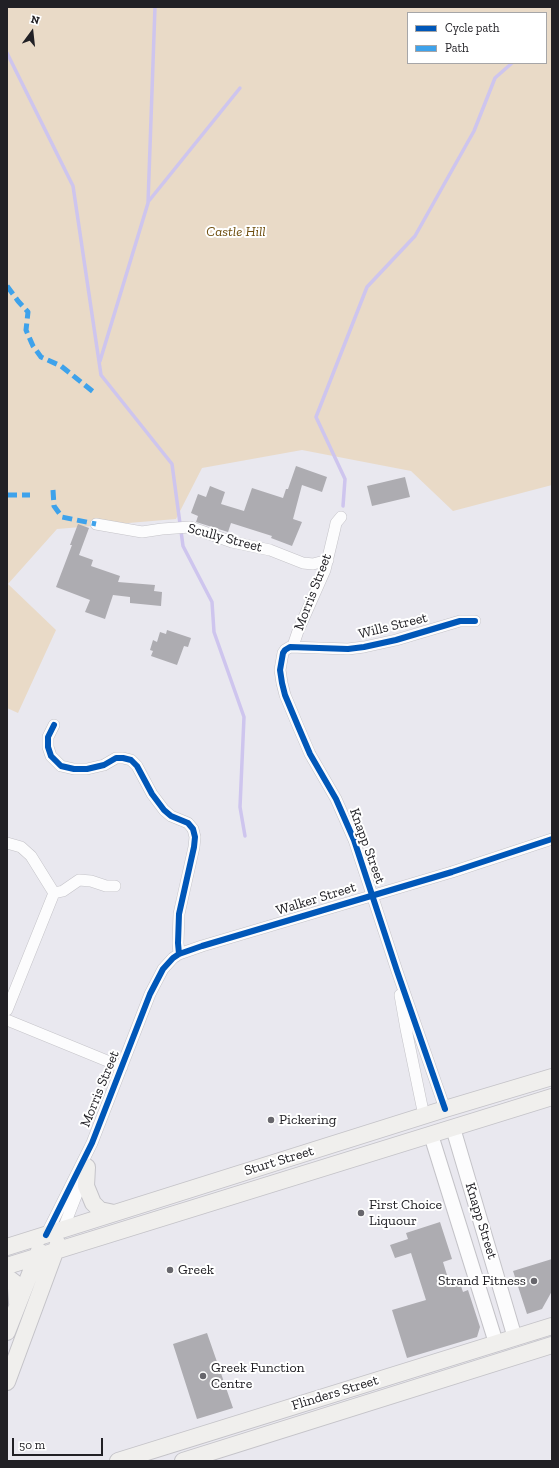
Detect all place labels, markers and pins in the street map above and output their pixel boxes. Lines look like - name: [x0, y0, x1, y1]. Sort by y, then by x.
- place label: Pickering: [279, 1112, 337, 1128]
- marker: Pickering: [266, 1115, 276, 1125]
- place label: First Choice Liquour: [369, 1197, 442, 1230]
- marker: First Choice Liquour: [356, 1208, 366, 1218]
- place label: Greek: [178, 1262, 214, 1278]
- marker: Greek: [165, 1265, 175, 1275]
- place label: Strand Fitness: [438, 1273, 526, 1289]
- marker: Strand Fitness: [529, 1276, 539, 1286]
- place label: Greek Function Centre: [211, 1360, 305, 1392]
- marker: Greek Function Centre: [198, 1371, 208, 1381]

